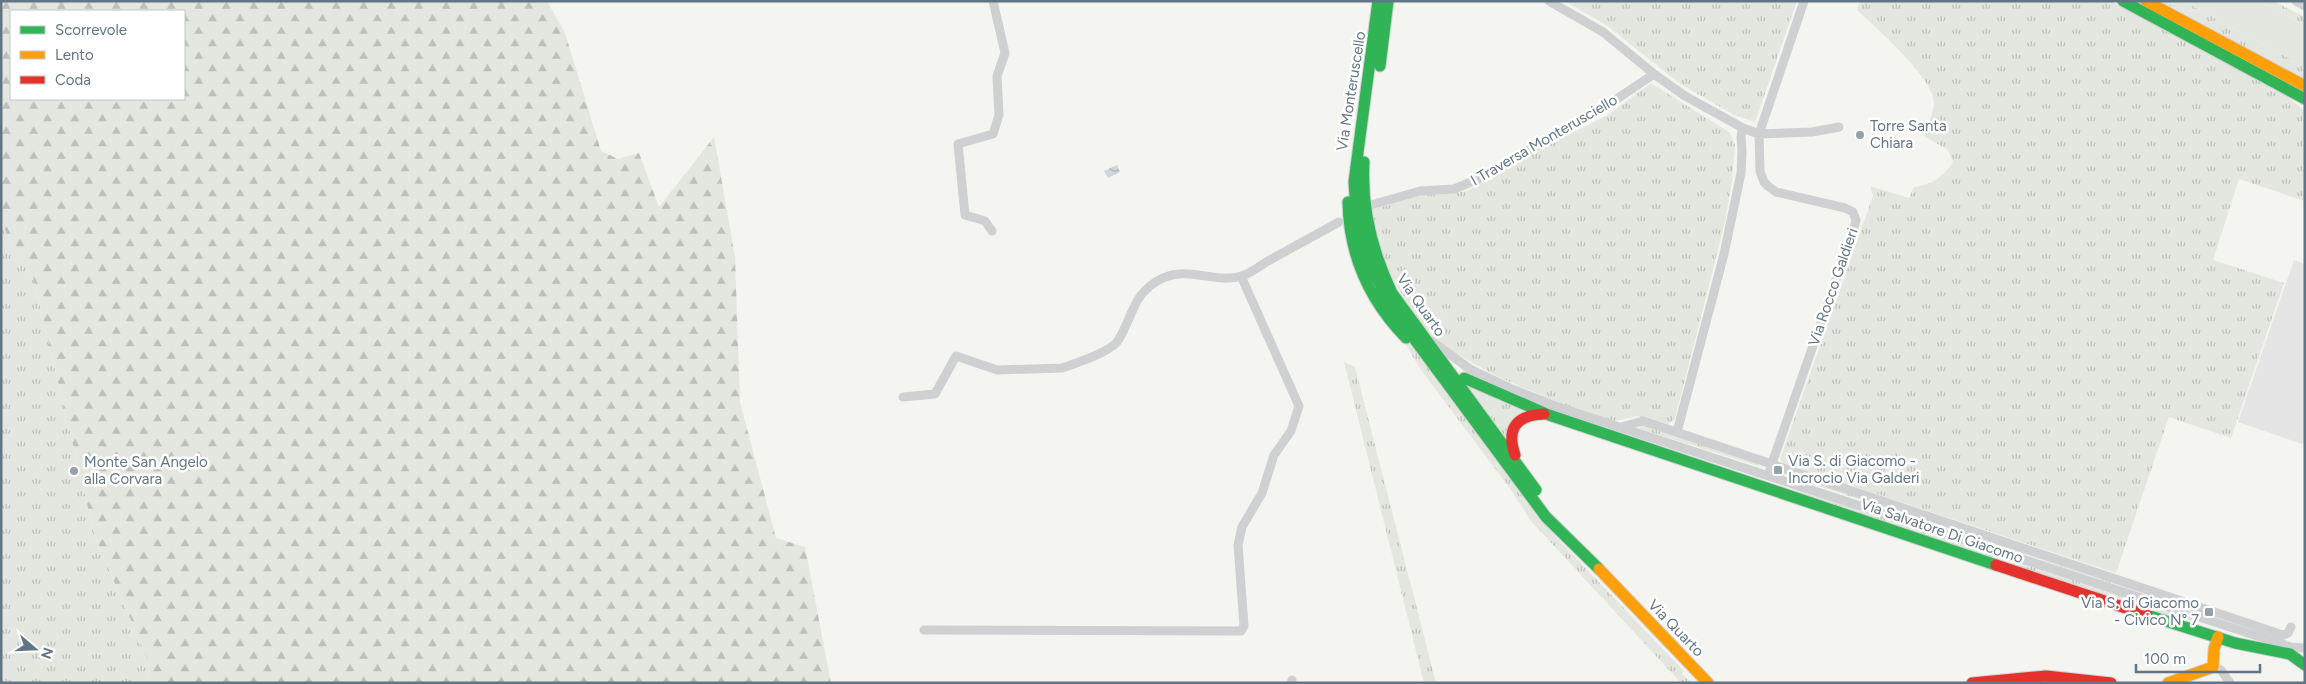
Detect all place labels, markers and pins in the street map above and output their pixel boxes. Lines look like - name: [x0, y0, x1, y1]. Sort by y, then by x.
- place label: Torre Santa Chiara: [1870, 117, 1947, 152]
- marker: Torre Santa Chiara: [1854, 129, 1866, 141]
- place label: Via S. di Giacomo - Incrocio Via Galderi: [1788, 452, 1919, 487]
- place label: Monte San Angelo alla Corvara: [84, 453, 208, 488]
- marker: Via S. di Giacomo - Incrocio Via Galderi: [1772, 464, 1784, 476]
- marker: Monte San Angelo alla Corvara: [68, 465, 80, 477]
- place label: Via S. di Giacomo - Civico N° 7: [2081, 594, 2199, 629]
- marker: Via S. di Giacomo - Civico N° 7: [2203, 606, 2215, 618]

